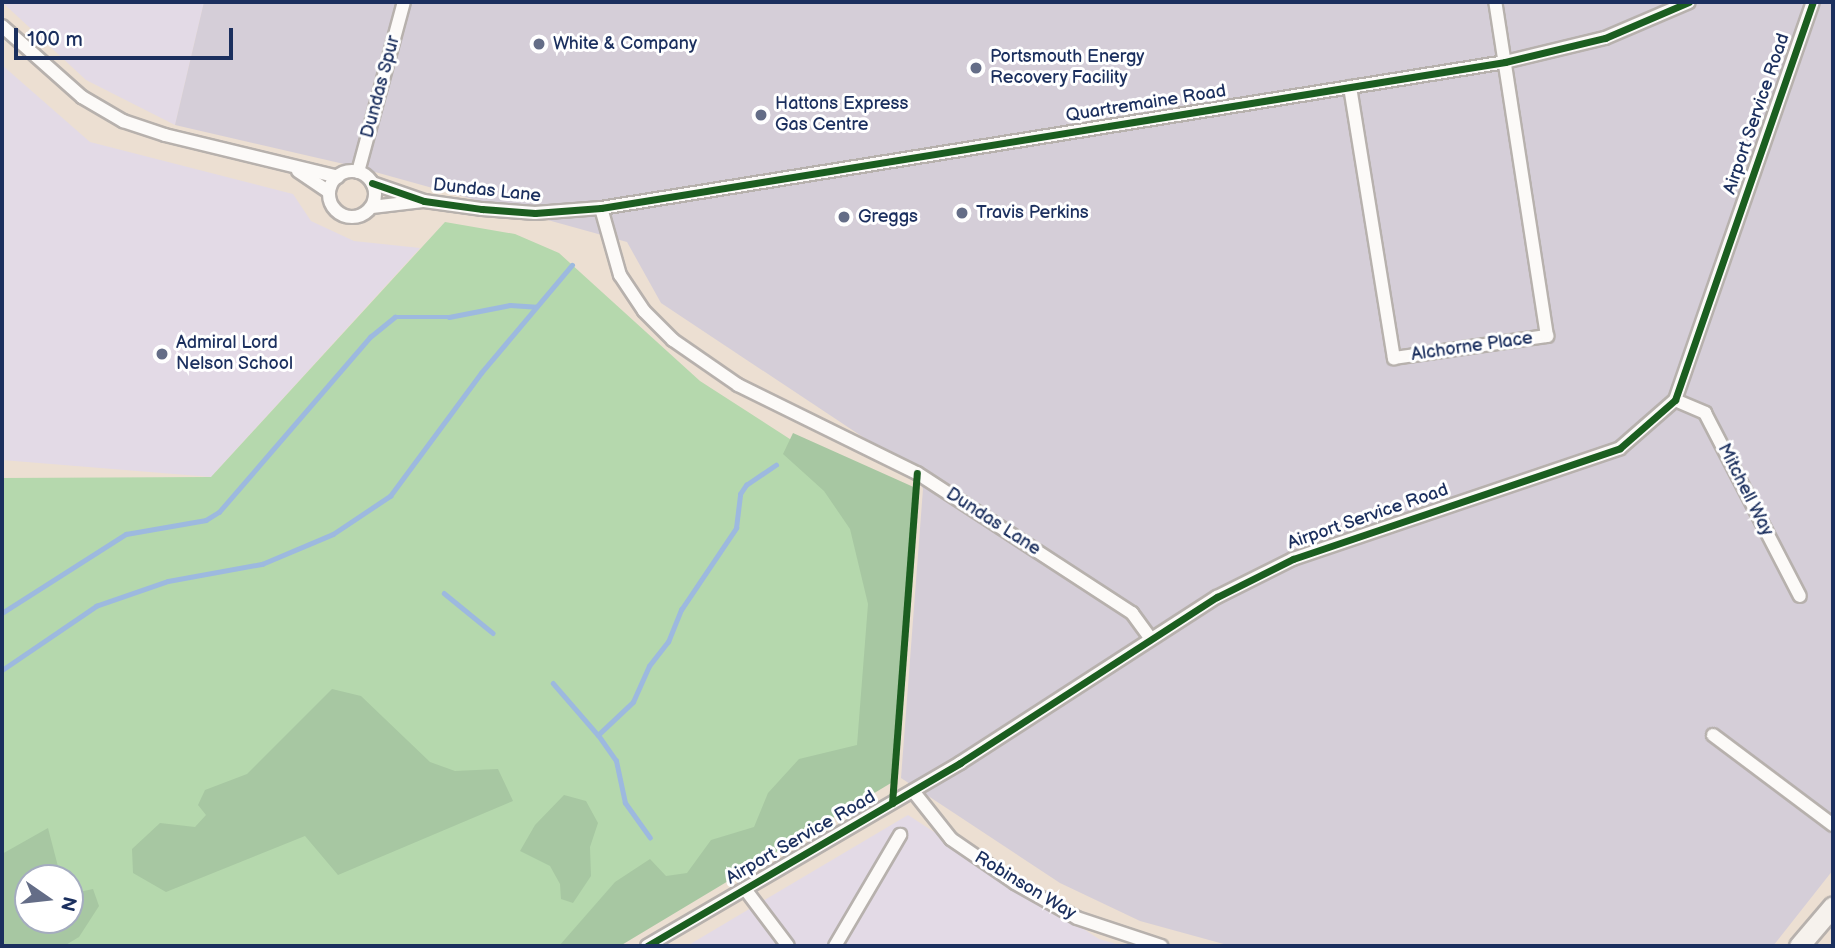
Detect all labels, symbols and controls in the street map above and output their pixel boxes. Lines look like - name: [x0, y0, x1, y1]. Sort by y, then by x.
- scale bar: [18, 14, 236, 58]
- text: 100 m: [27, 27, 83, 52]
- street label: Airport Service Road: [1719, 31, 1795, 197]
- street label: Dundas Spur: [357, 33, 405, 141]
- place label: White & Company: [553, 33, 697, 55]
- marker: White & Company: [531, 36, 547, 52]
- place label: Portsmouth Energy Recovery Facility: [990, 47, 1144, 90]
- marker: Portsmouth Energy Recovery Facility: [968, 60, 984, 76]
- street label: Quartremaine Road: [1064, 81, 1228, 127]
- place label: Hattons Express Gas Centre: [775, 94, 908, 136]
- marker: Hattons Express Gas Centre: [753, 107, 769, 123]
- street label: Dundas Lane: [432, 175, 542, 207]
- place label: Travis Perkins: [976, 202, 1089, 224]
- marker: Travis Perkins: [954, 205, 970, 221]
- place label: Greggs: [858, 206, 918, 228]
- marker: Greggs: [836, 209, 852, 225]
- street label: Alchorne Place: [1410, 328, 1534, 366]
- place label: Admiral Lord Nelson School: [176, 333, 293, 376]
- marker: Admiral Lord Nelson School: [154, 346, 170, 362]
- street label: Mitchell Way: [1712, 440, 1778, 540]
- street label: Airport Service Road: [1285, 479, 1451, 555]
- street label: Dundas Lane: [942, 483, 1044, 561]
- street label: Airport Service Road: [722, 786, 880, 890]
- street label: Robinson Way: [970, 847, 1080, 925]
- north arrow: [14, 864, 84, 934]
- text: N: [55, 894, 81, 913]

